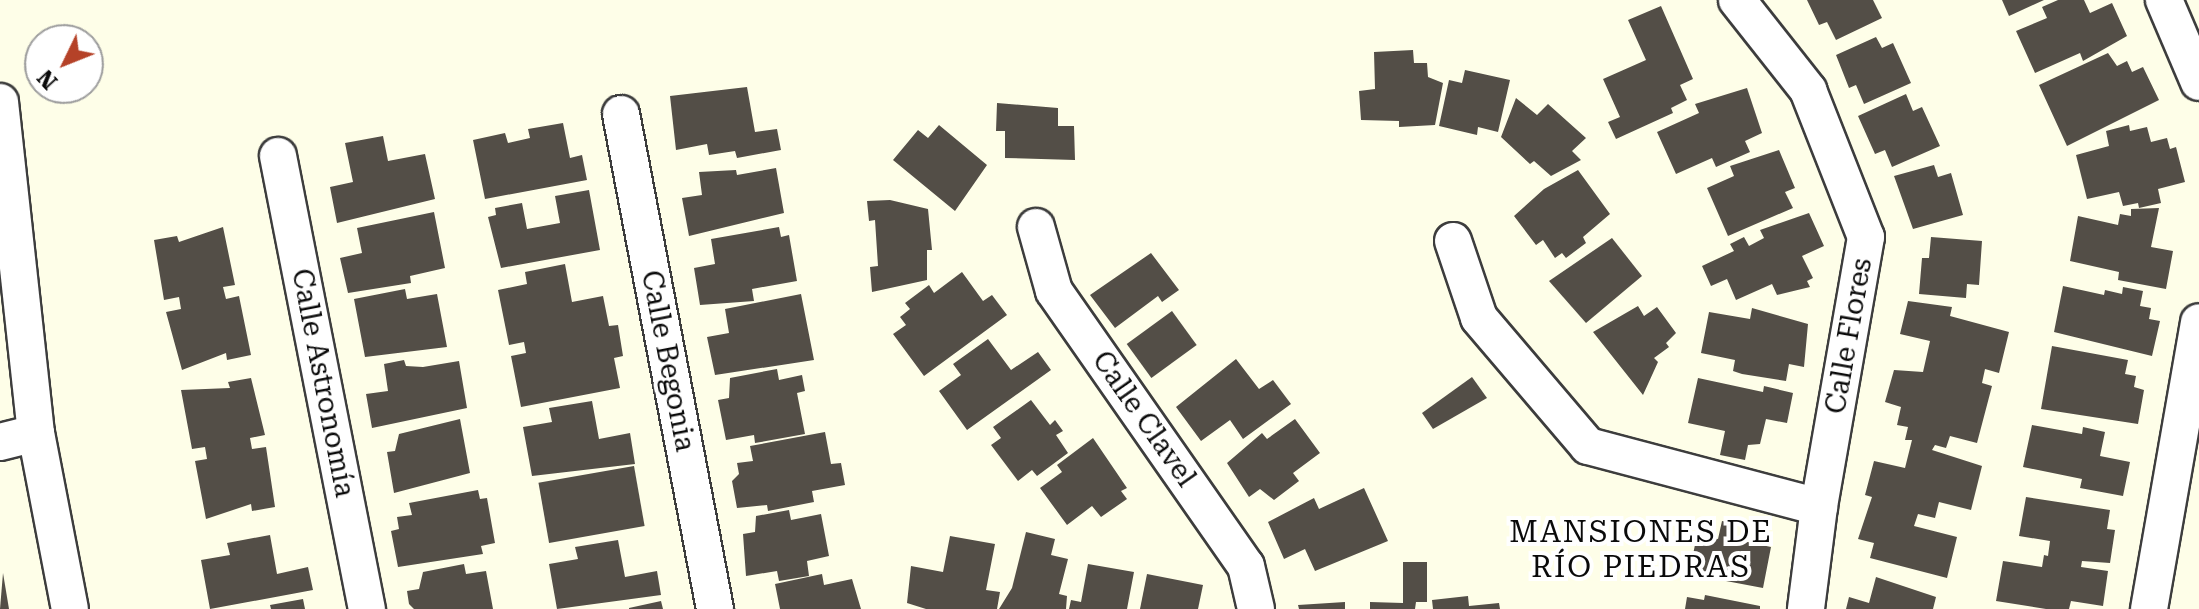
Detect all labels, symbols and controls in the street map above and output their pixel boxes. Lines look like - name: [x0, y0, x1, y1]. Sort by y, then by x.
- north arrow: [24, 24, 104, 104]
- text: N: [33, 65, 62, 94]
- street label: Calle Flores: [1819, 256, 1879, 416]
- street label: Calle Astronomía: [284, 266, 362, 500]
- street label: Calle Begonia: [634, 268, 702, 454]
- street label: Calle Clavel: [1085, 345, 1203, 493]
- district label: MANSIONES DE RÍO PIEDRAS: [1509, 514, 1773, 584]

